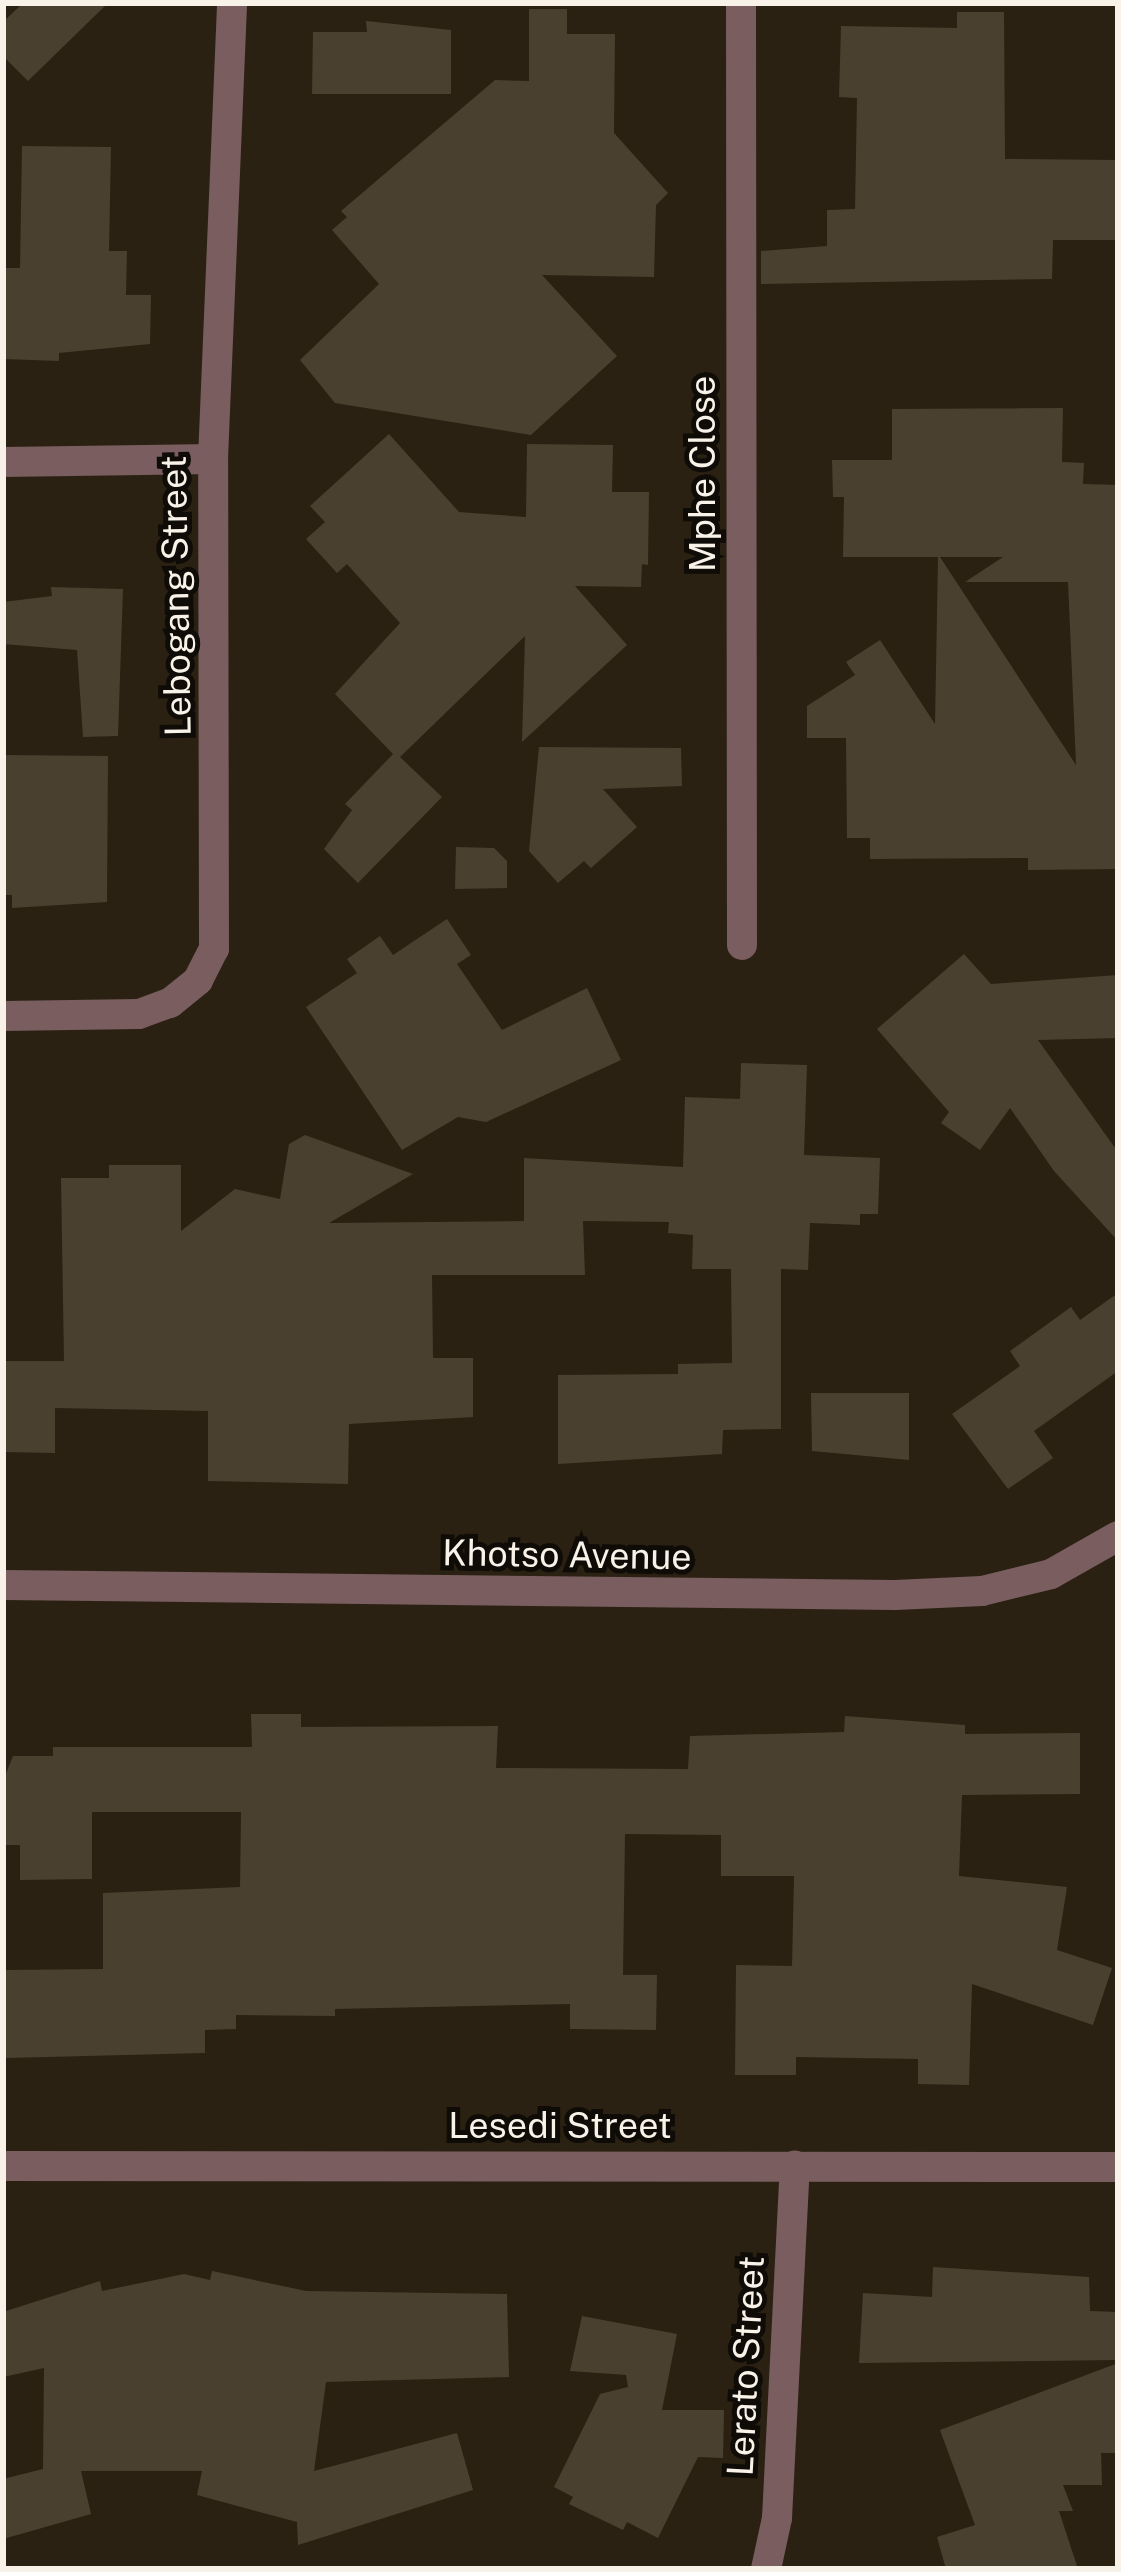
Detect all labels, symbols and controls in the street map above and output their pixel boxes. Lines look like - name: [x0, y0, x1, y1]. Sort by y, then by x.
- street label: Mphe Close: [681, 376, 725, 572]
- street label: Lebogang Street: [152, 455, 200, 737]
- street label: Khotso Avenue: [442, 1531, 692, 1579]
- street label: Lesedi Street: [448, 2104, 672, 2148]
- street label: Lerato Street: [719, 2255, 773, 2477]

